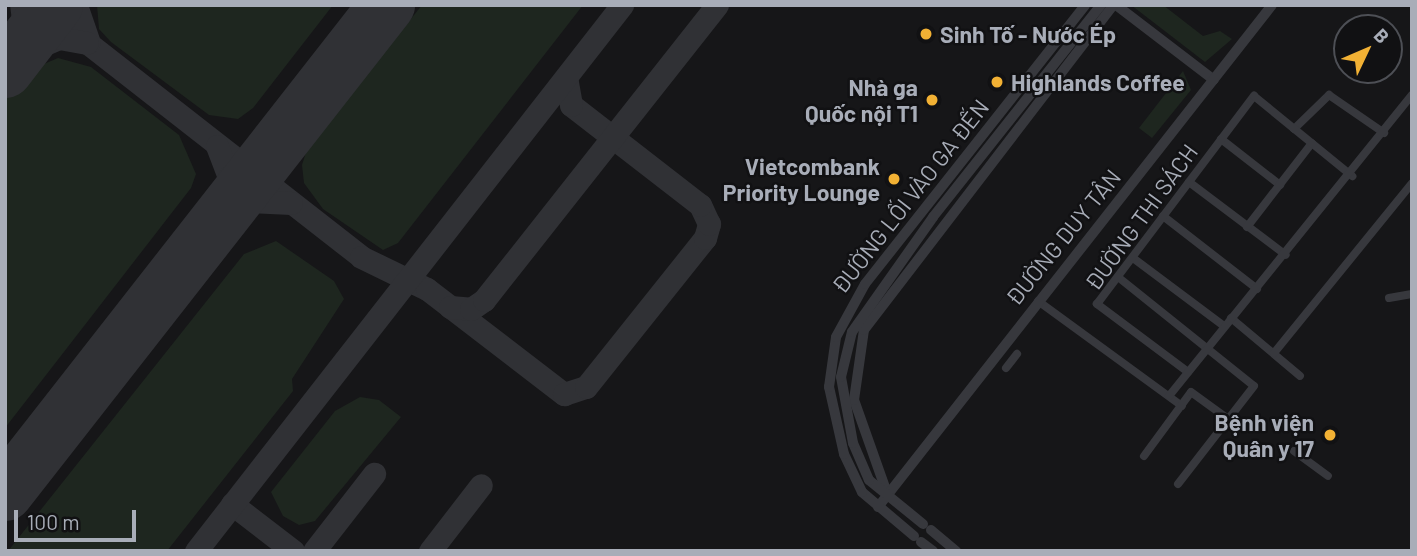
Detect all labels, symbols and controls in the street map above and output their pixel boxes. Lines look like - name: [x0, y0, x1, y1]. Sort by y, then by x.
- north arrow: [1333, 14, 1403, 84]
- place label: Sinh Tố - Nước Ép: [940, 20, 1116, 48]
- text: B: [1370, 23, 1394, 48]
- marker: Sinh Tố - Nước Ép: [918, 26, 934, 42]
- place label: Highlands Coffee: [1011, 68, 1185, 96]
- place label: Nhà ga Quốc nội T1: [805, 73, 918, 127]
- marker: Highlands Coffee: [989, 74, 1005, 90]
- marker: Nhà ga Quốc nội T1: [924, 92, 940, 108]
- street label: ĐƯỜNG LỐI VÀO GA ĐẾN: [826, 94, 994, 298]
- street label: ĐƯỜNG THI SÁCH: [1079, 139, 1203, 295]
- place label: Vietcombank Priority Lounge: [723, 152, 880, 206]
- street label: ĐƯỜNG DUY TÂN: [1000, 163, 1126, 311]
- marker: Vietcombank Priority Lounge: [886, 171, 902, 187]
- place label: Bệnh viện Quân y 17: [1215, 408, 1314, 462]
- marker: Bệnh viện Quân y 17: [1320, 425, 1340, 445]
- scale bar: [18, 496, 140, 540]
- text: 100 m: [27, 509, 80, 534]

